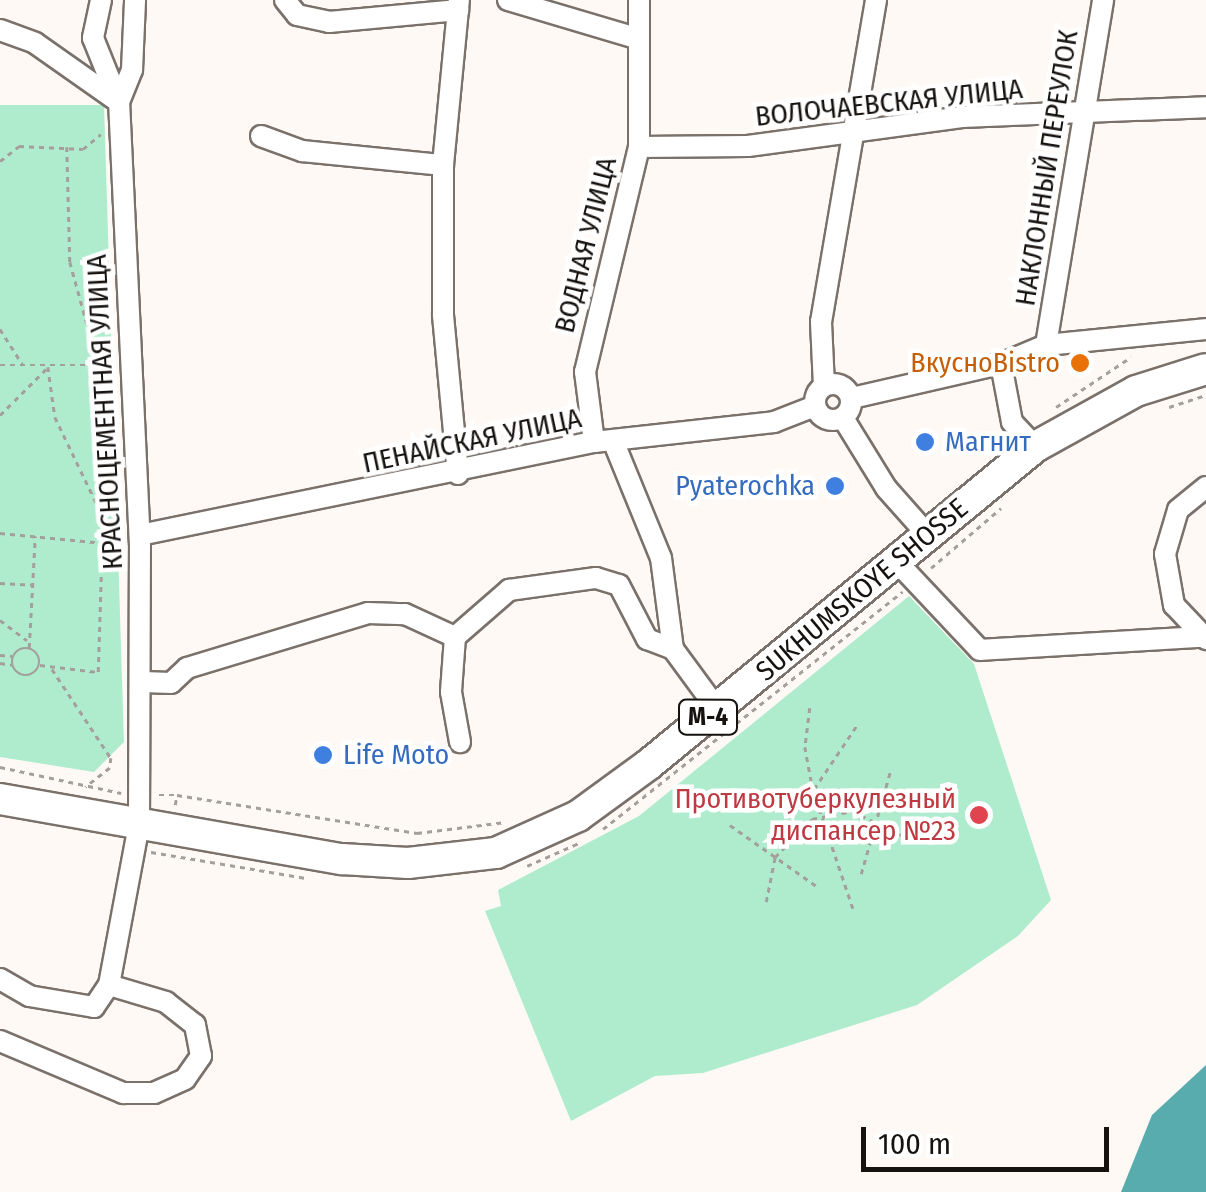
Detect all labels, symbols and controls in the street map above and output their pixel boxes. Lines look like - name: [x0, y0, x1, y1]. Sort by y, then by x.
- street label: НАКЛОННЫЙ ПЕРЕУЛОК: [1009, 28, 1085, 308]
- street label: ВОЛОЧАЕВСКАЯ УЛИЦА: [754, 72, 1024, 134]
- street label: ВОДНАЯ УЛИЦА: [548, 154, 624, 336]
- street label: КРАСНОЦЕМЕНТНАЯ УЛИЦА: [80, 253, 130, 571]
- place label: ВкусноBistro: [910, 346, 1060, 380]
- marker: ВкусноBistro: [1069, 352, 1091, 374]
- street label: ПЕНАЙСКАЯ УЛИЦА: [360, 401, 584, 481]
- place label: Магнит: [945, 425, 1031, 459]
- marker: Магнит: [914, 431, 936, 453]
- place label: Pyaterochka: [675, 469, 815, 503]
- marker: Pyaterochka: [824, 475, 846, 497]
- street label: SUKHUMSKOYE SHOSSE: [749, 492, 975, 688]
- road number: М-4: [678, 697, 738, 737]
- place label: Life Moto: [343, 738, 449, 772]
- marker: Life Moto: [312, 744, 334, 766]
- place label: Противотуберкулезный диспансер №23: [675, 782, 956, 848]
- marker: Противотуберкулезный диспансер №23: [966, 802, 992, 828]
- scale bar: [866, 1107, 1114, 1169]
- text: 100 m: [878, 1126, 951, 1162]

